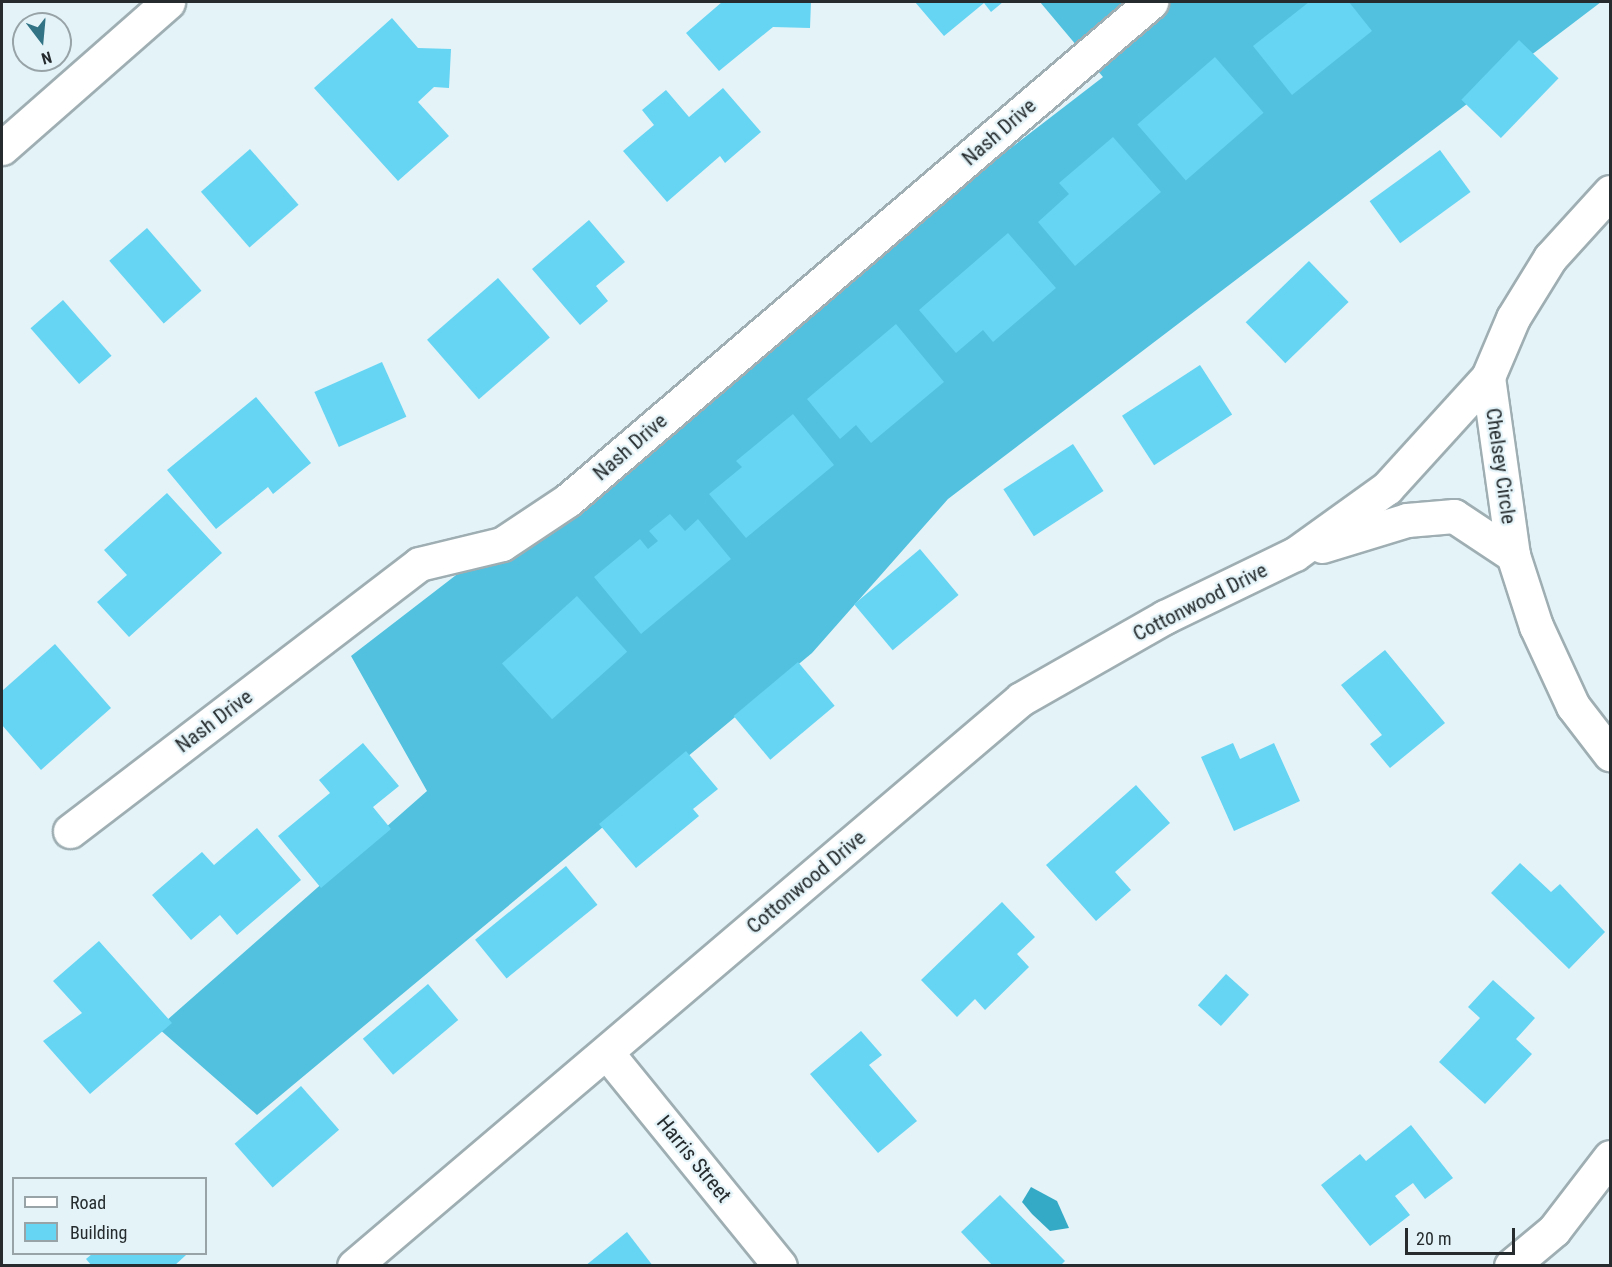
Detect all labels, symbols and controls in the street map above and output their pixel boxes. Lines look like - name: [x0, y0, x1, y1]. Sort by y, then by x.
- north arrow: [12, 12, 72, 72]
- text: N: [39, 47, 54, 68]
- street label: Nash Drive: [957, 93, 1041, 171]
- street label: Chelsey Circle: [1480, 406, 1522, 526]
- street label: Nash Drive: [588, 408, 672, 486]
- street label: Cottonwood Drive: [1129, 557, 1271, 647]
- street label: Nash Drive: [171, 684, 257, 758]
- street label: Cottonwood Drive: [742, 825, 870, 939]
- street label: Harris Street: [651, 1111, 737, 1207]
- legend: [12, 1177, 207, 1255]
- text: Road: [70, 1192, 106, 1213]
- scale bar: [1408, 1216, 1518, 1254]
- text: Building: [70, 1222, 127, 1243]
- text: 20 m: [1416, 1228, 1451, 1249]

